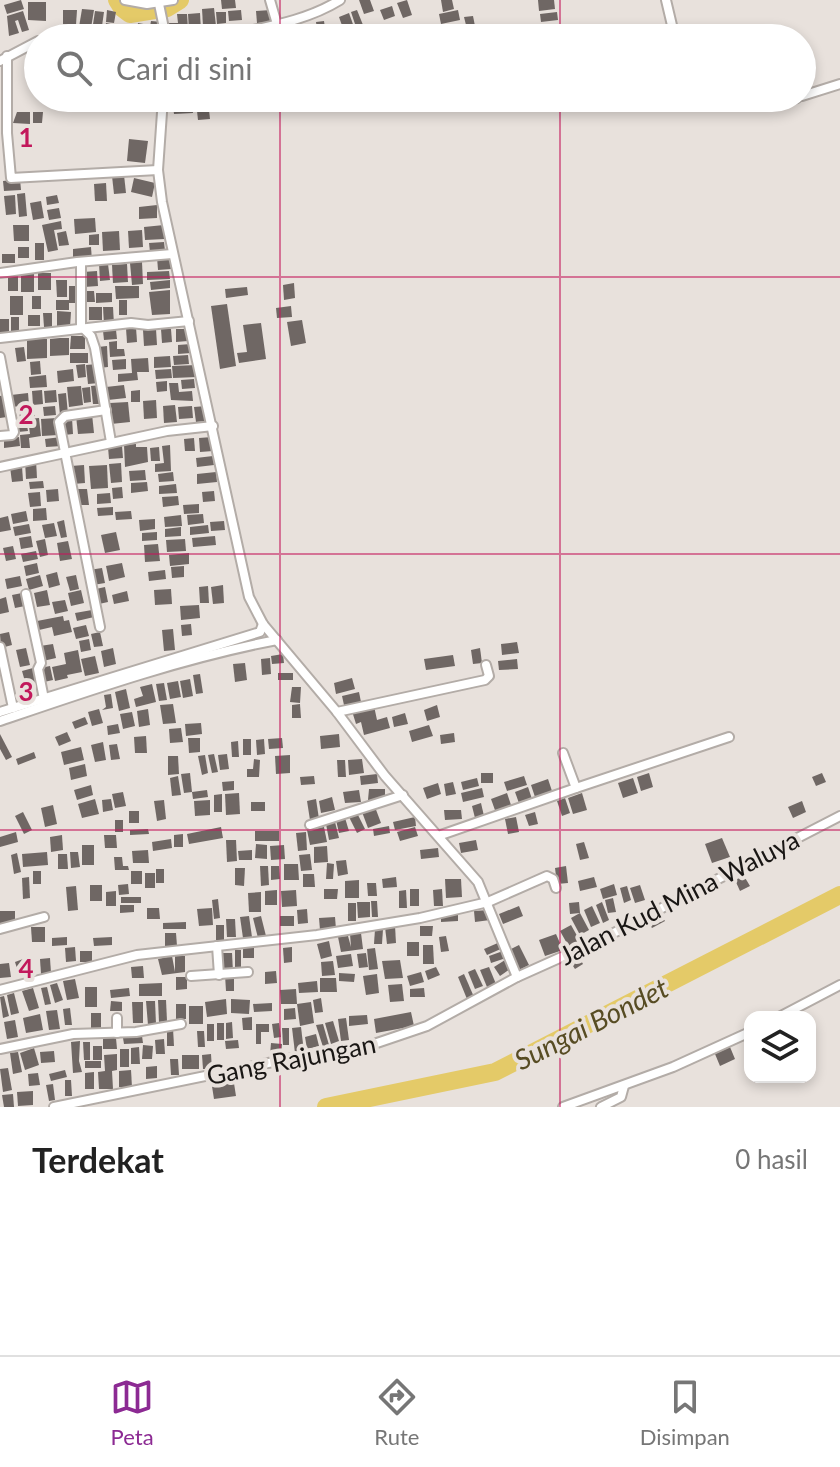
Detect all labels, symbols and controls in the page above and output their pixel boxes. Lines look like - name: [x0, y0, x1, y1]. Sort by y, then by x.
- search box: [24, 24, 816, 112]
- icon: search: [52, 46, 96, 90]
- text: Cari di sini: [116, 50, 253, 86]
- text: 1: [18, 121, 34, 153]
- text: 2: [18, 398, 34, 430]
- text: 3: [18, 675, 34, 707]
- street label: Jalan Kud Mina Waluya: [554, 823, 804, 971]
- text: 4: [18, 952, 34, 984]
- water label: Sungai Bondet: [508, 970, 674, 1076]
- map controls: [744, 1011, 816, 1083]
- button: layers: [744, 1011, 816, 1083]
- street label: Gang Rajungan: [204, 1027, 378, 1091]
- text: Terdekat: [32, 1139, 164, 1180]
- text: 0 hasil: [735, 1143, 808, 1175]
- tab: Peta: [110, 1375, 154, 1450]
- tab: Rute: [374, 1375, 419, 1450]
- tab: Disimpan: [640, 1375, 730, 1450]

